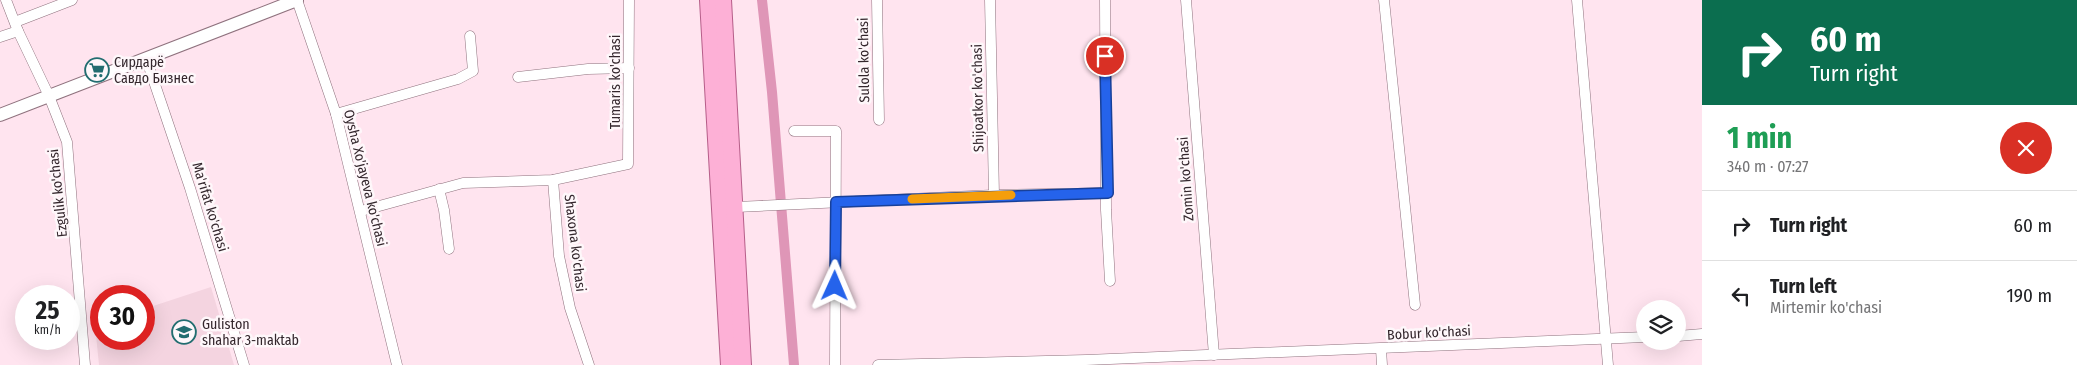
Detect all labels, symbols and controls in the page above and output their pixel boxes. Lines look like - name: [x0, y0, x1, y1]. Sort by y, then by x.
- street label: Sulola ko'chasi: [855, 17, 873, 103]
- text: 60 m: [1810, 18, 1881, 60]
- icon: right: [1727, 20, 1792, 85]
- street label: Tumaris ko'chasi: [607, 35, 624, 129]
- pin: [1084, 35, 1126, 77]
- icon: arrive: [1091, 42, 1119, 70]
- street label: Shijoatkor ko'chasi: [969, 44, 987, 152]
- place label: Сирдарё Савдо Бизнес: [114, 54, 194, 87]
- supermarket icon: Сирдарё Савдо Бизнес: [84, 57, 110, 83]
- text: Turn right: [1810, 60, 1898, 87]
- street label: Oysha Xo'jayeva ko'chasi: [340, 108, 390, 248]
- text: 1 min: [1727, 120, 1792, 156]
- button: close: [2000, 122, 2052, 174]
- street label: Zomin ko'chasi: [1175, 136, 1197, 222]
- street label: Ezgulik ko'chasi: [45, 148, 71, 238]
- text: 340 m · 07:27: [1727, 157, 1809, 176]
- street label: Ma'rifat ko'chasi: [188, 160, 232, 254]
- street label: Shaxona ko'chasi: [561, 193, 589, 293]
- icon: right: [1727, 212, 1755, 240]
- text: Turn right: [1770, 214, 1847, 237]
- text: 60 m: [2014, 214, 2052, 237]
- position arrow: [808, 259, 860, 311]
- text: Turn left: [1770, 275, 1837, 298]
- icon: left: [1727, 282, 1755, 310]
- text: 190 m: [2006, 284, 2052, 307]
- speed limit sign: 30: [90, 285, 155, 350]
- text: 25: [36, 296, 59, 326]
- text: Mirtemir ko'chasi: [1770, 298, 1882, 317]
- map controls: [1636, 300, 1686, 350]
- button: layers: [1636, 300, 1686, 350]
- place label: Guliston shahar 3-maktab: [202, 316, 299, 349]
- school or university icon: Guliston shahar 3-maktab: [171, 319, 197, 345]
- street label: Bobur ko'chasi: [1387, 322, 1471, 344]
- text: km/h: [34, 323, 61, 337]

